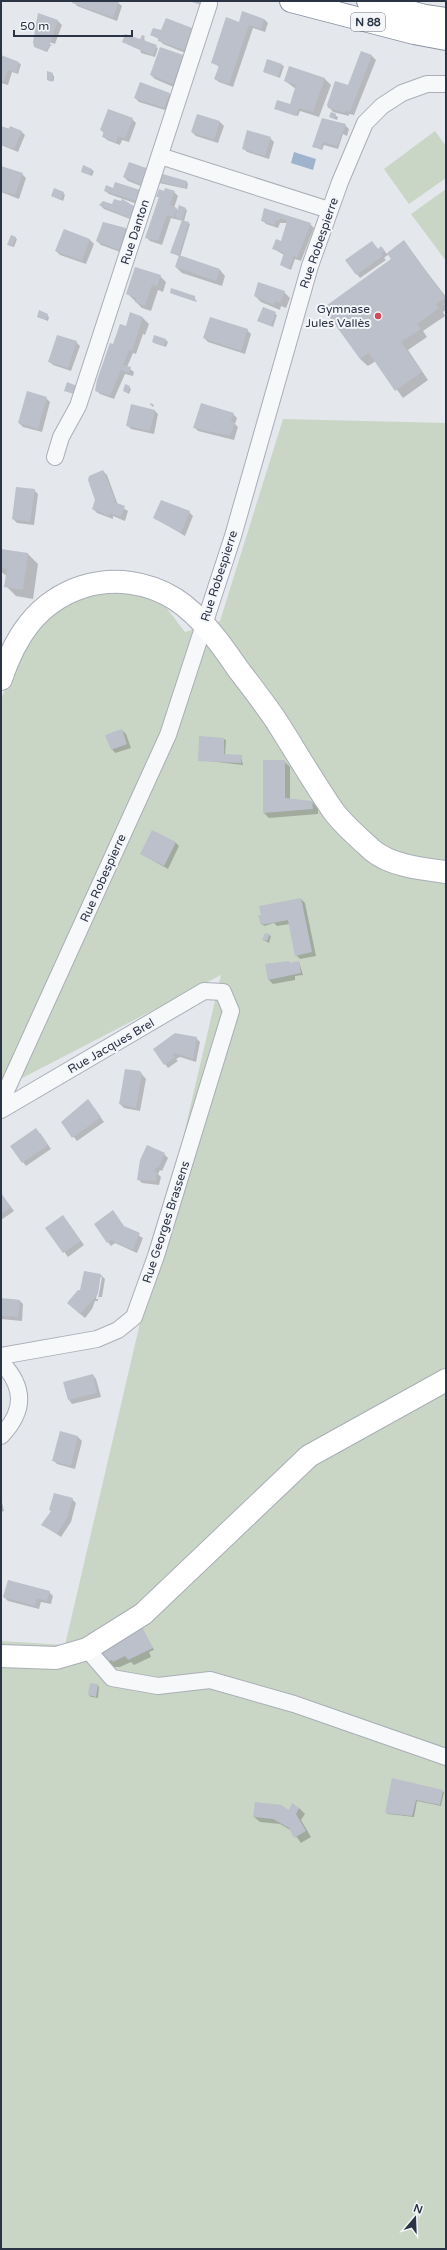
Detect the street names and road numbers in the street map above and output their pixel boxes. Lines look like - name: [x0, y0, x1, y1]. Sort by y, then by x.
- road number: N 88: [351, 13, 385, 31]
- street label: Rue Robespierre: [297, 196, 341, 290]
- street label: Rue Danton: [118, 198, 152, 266]
- street label: Rue Robespierre: [198, 529, 240, 623]
- street label: Rue Robespierre: [77, 832, 129, 924]
- street label: Rue Jacques Brel: [65, 1016, 157, 1076]
- street label: Rue Georges Brassens: [140, 1159, 192, 1285]

